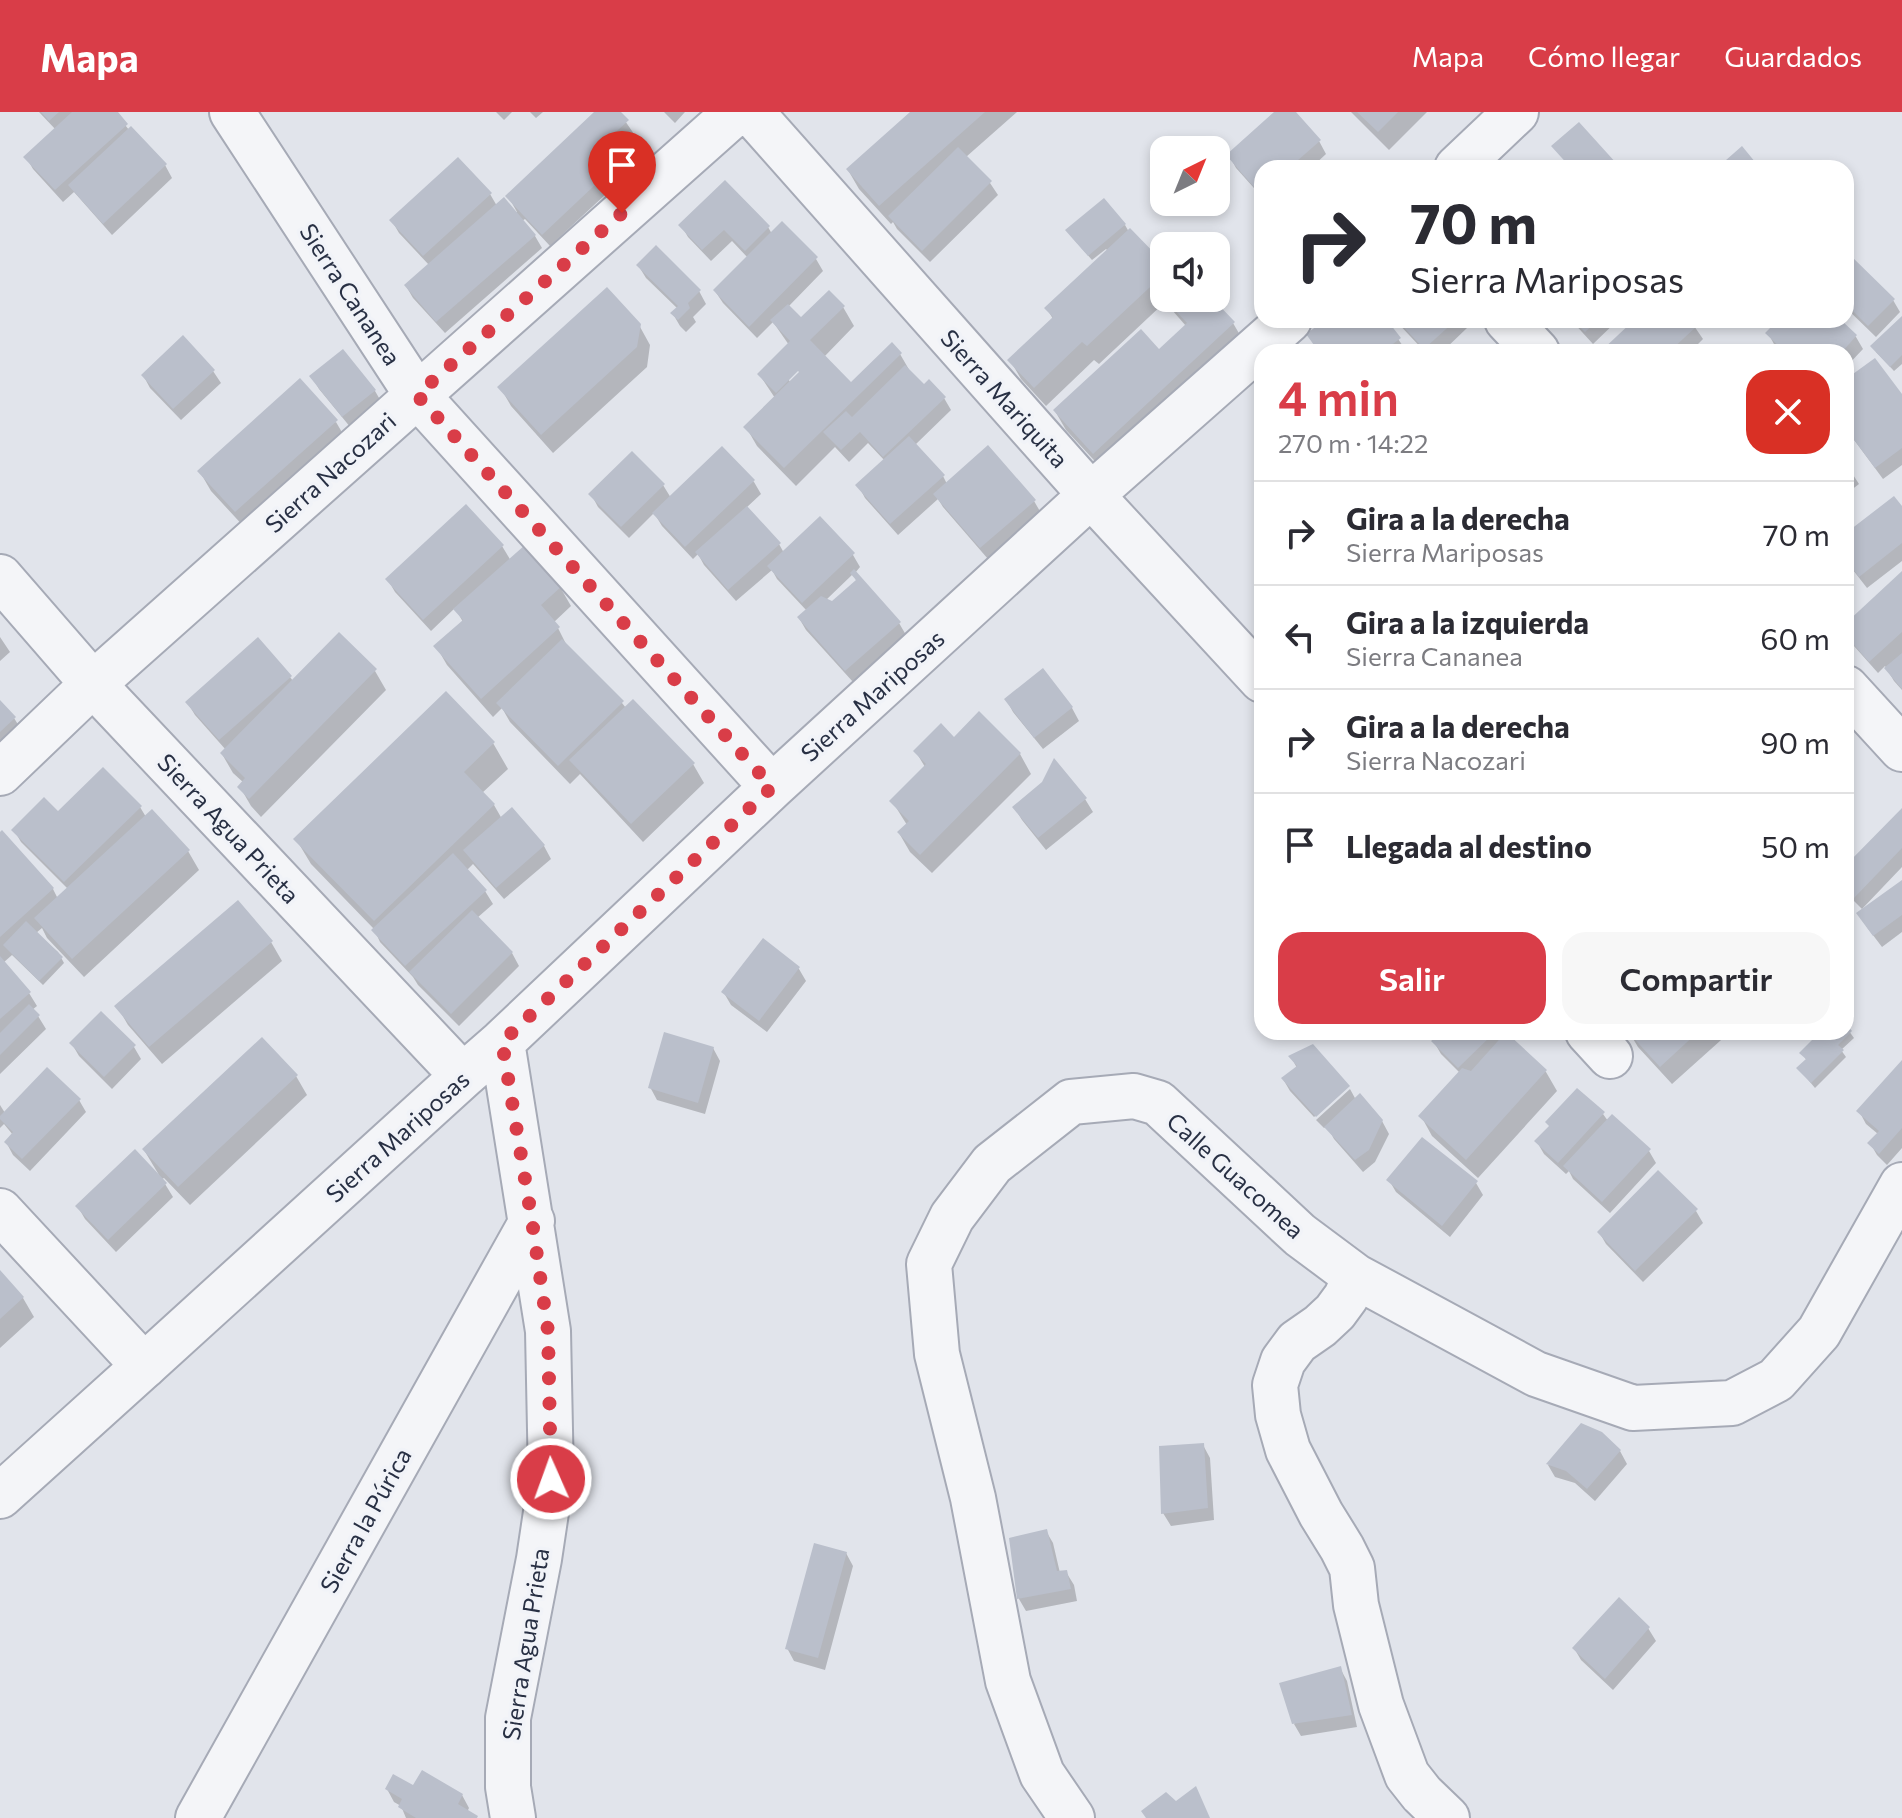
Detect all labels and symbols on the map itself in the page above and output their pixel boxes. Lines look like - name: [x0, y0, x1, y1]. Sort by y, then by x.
- pin: [588, 131, 656, 213]
- north arrow: [1150, 136, 1230, 216]
- street label: Sierra Cananea: [294, 218, 408, 370]
- street label: Sierra Mariquita: [935, 323, 1075, 473]
- street label: Sierra Nacozari: [259, 406, 401, 538]
- street label: Sierra Mariposas: [794, 623, 950, 767]
- street label: Sierra Agua Prieta: [152, 747, 306, 909]
- street label: Sierra Mariposas: [319, 1064, 475, 1208]
- street label: Calle Guacomea: [1162, 1106, 1310, 1244]
- position arrow: [509, 1437, 593, 1521]
- street label: Sierra la Púrica: [313, 1443, 417, 1597]
- street label: Sierra Agua Prieta: [495, 1546, 555, 1742]

